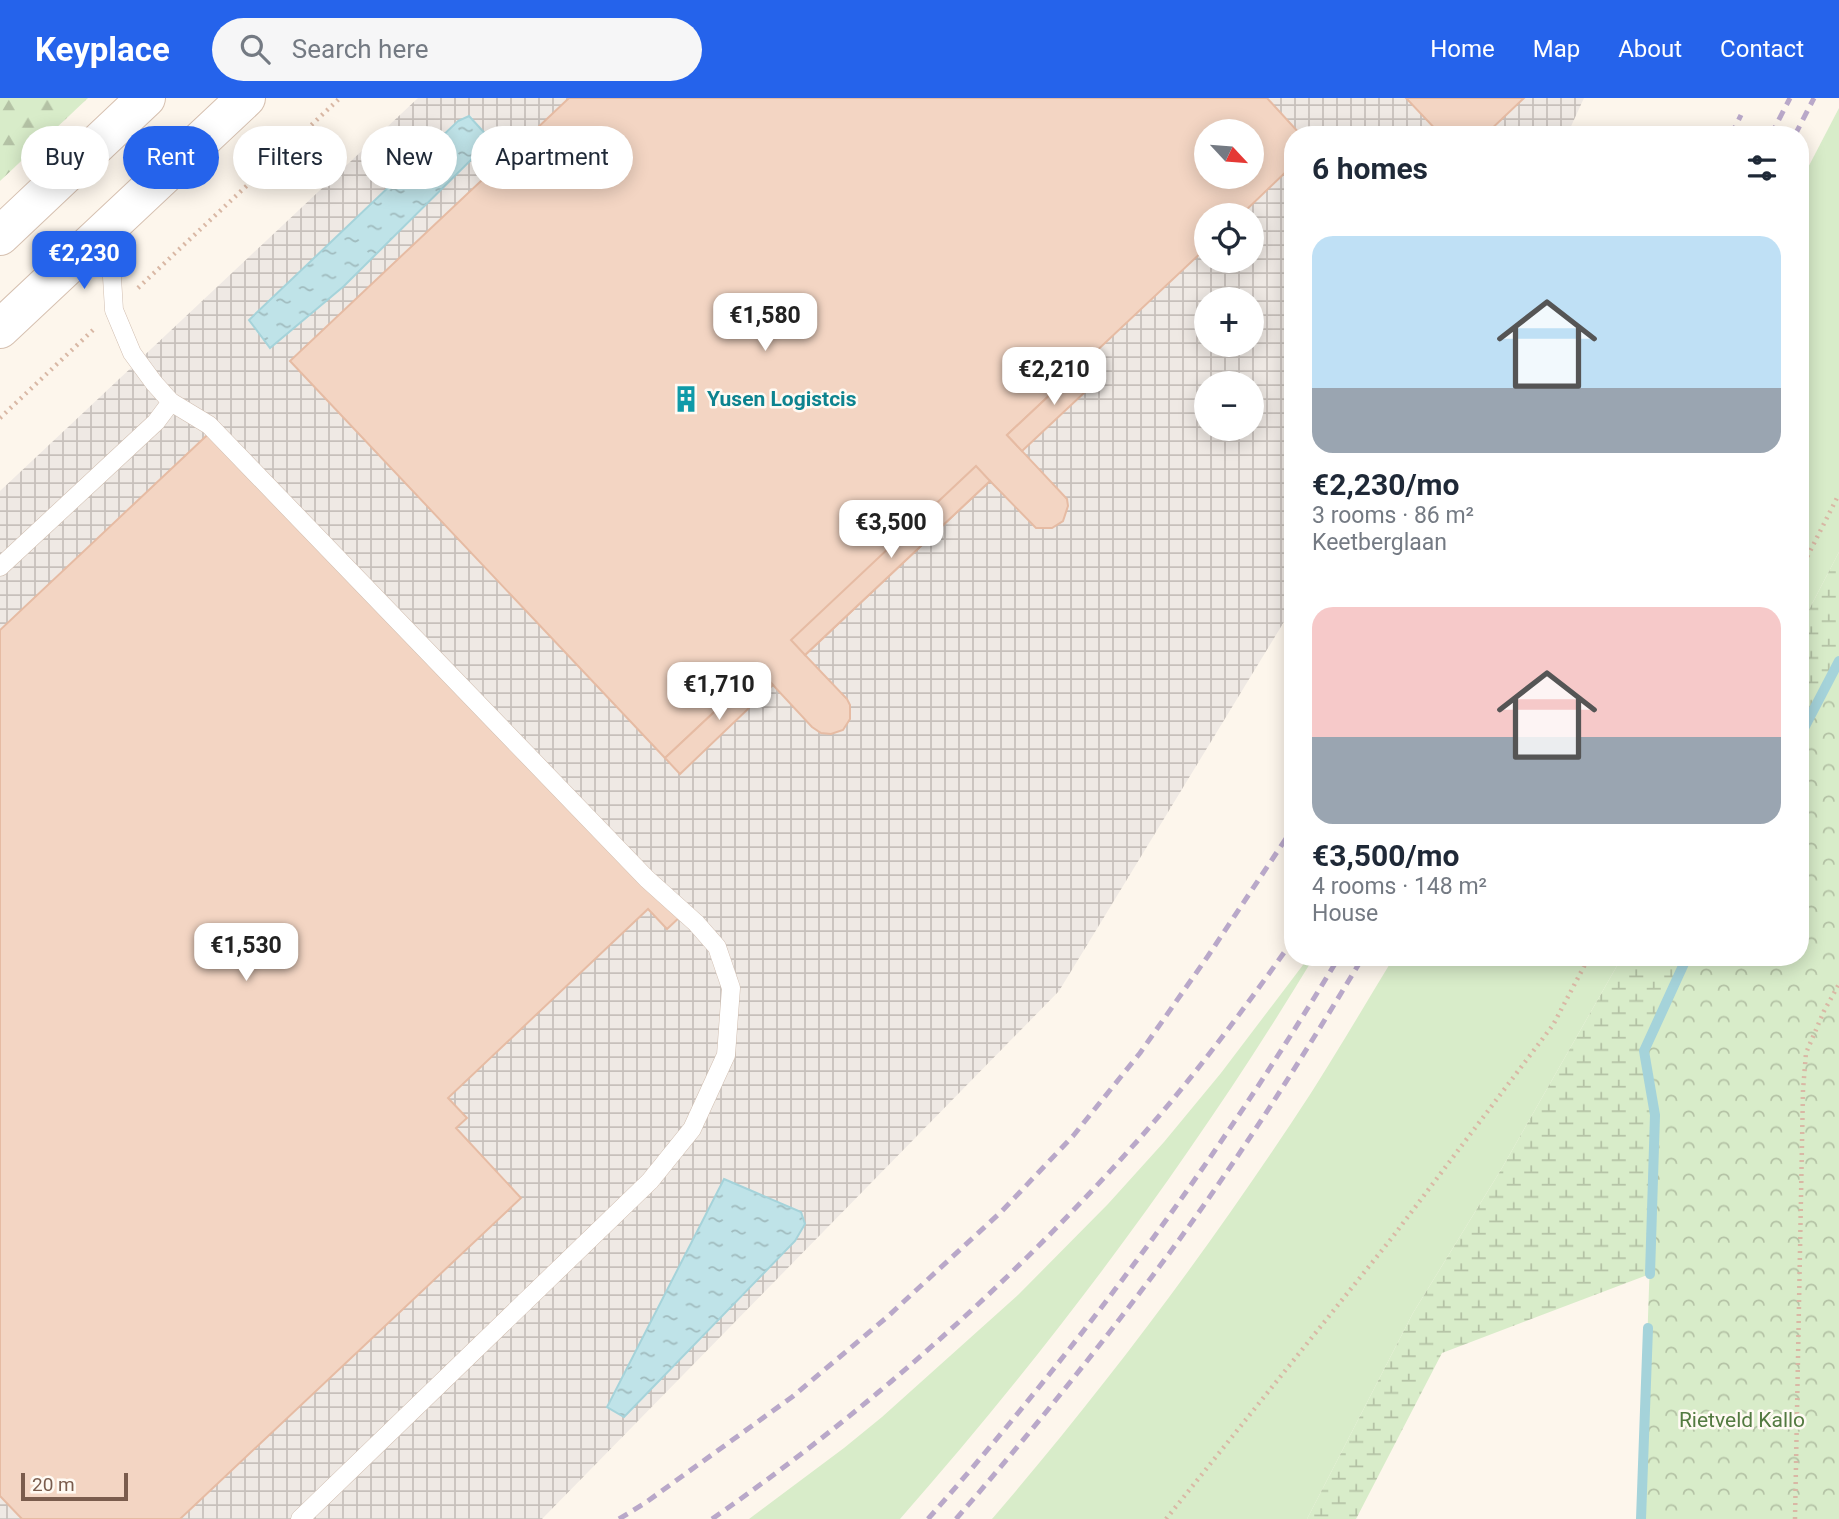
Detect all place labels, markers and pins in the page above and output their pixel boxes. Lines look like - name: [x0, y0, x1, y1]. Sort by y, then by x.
- pin: €2,230: [27, 232, 141, 291]
- pin: €1,580: [708, 294, 822, 353]
- pin: €2,210: [997, 348, 1111, 407]
- building icon: Yusen Logistcis: [671, 384, 701, 414]
- place label: Yusen Logistcis: [707, 387, 857, 411]
- pin: €3,500: [834, 500, 948, 560]
- pin: €1,710: [662, 662, 776, 722]
- pin: €1,530: [189, 924, 303, 983]

